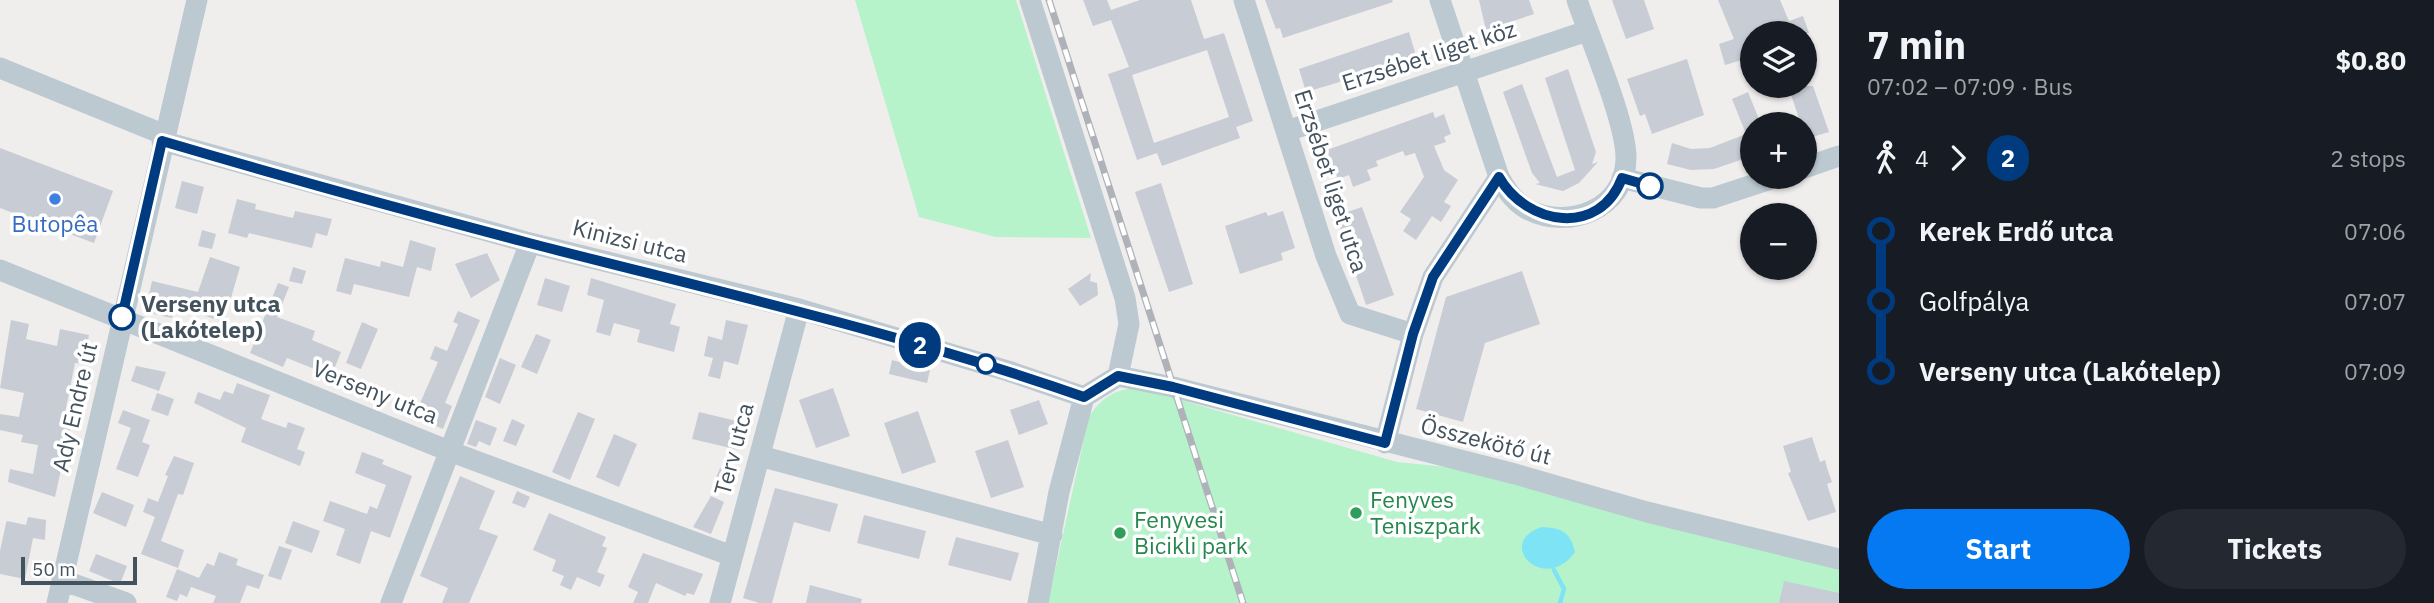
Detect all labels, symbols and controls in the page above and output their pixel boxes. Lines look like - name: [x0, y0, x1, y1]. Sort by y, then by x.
- street label: Erzsébet liget köz: [1338, 13, 1519, 97]
- text: 7 min: [1867, 20, 1966, 69]
- map controls: [1740, 21, 1817, 280]
- button: layers: [1740, 21, 1817, 98]
- text: $0.80: [2336, 43, 2406, 77]
- text: 07:02 – 07:09 · Bus: [1867, 71, 2073, 101]
- street label: Erzsébet liget utca: [1288, 85, 1376, 276]
- button: +: [1740, 112, 1817, 189]
- icon: walk: [1867, 139, 1905, 177]
- icon: forward: [1939, 139, 1977, 177]
- text: 2: [2001, 142, 2015, 174]
- text: 4: [1915, 143, 1929, 173]
- text: 2 stops: [2330, 143, 2406, 173]
- unlabelled marker: [1637, 173, 1663, 199]
- marker: Butopêa: [47, 191, 63, 207]
- button: −: [1740, 203, 1817, 280]
- place label: Butopêa: [11, 208, 99, 238]
- street label: Kinizsi utca: [570, 211, 691, 269]
- text: Kerek Erdő utca: [1919, 214, 2114, 248]
- text: 07:06: [2344, 216, 2406, 246]
- text: Golfpálya: [1919, 284, 2029, 318]
- text: 07:07: [2344, 286, 2406, 316]
- place label: Verseny utca (Lakótelep): [141, 288, 281, 344]
- marker: Verseny utca (Lakótelep): [109, 304, 135, 330]
- line badge: 2: [897, 322, 943, 368]
- text: 2: [913, 329, 927, 361]
- street label: Ady Endre út: [45, 339, 104, 475]
- street label: Verseny utca: [308, 352, 443, 430]
- unlabelled marker: [976, 354, 996, 374]
- text: Verseny utca (Lakótelep): [1919, 354, 2221, 388]
- text: 07:09: [2344, 356, 2406, 386]
- street label: Terv utca: [706, 399, 760, 498]
- street label: Összekötő út: [1418, 409, 1555, 471]
- place label: Fenyves Teniszpark: [1370, 484, 1481, 540]
- place label: Fenyvesi Bicikli park: [1134, 504, 1248, 560]
- marker: Fenyves Teniszpark: [1348, 505, 1364, 521]
- button: Start: [1867, 509, 2130, 589]
- button: Tickets: [2144, 509, 2406, 589]
- marker: Fenyvesi Bicikli park: [1112, 525, 1128, 541]
- scale bar: [21, 554, 136, 586]
- text: 50 m: [32, 557, 76, 581]

